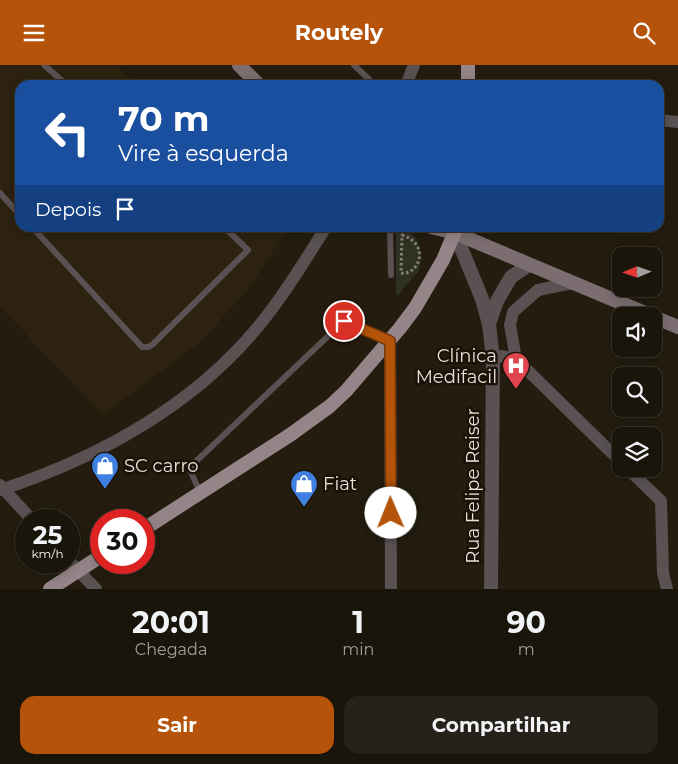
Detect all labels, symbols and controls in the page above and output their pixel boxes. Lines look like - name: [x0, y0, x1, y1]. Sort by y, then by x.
- icon: menu: [20, 19, 48, 47]
- text: Routely: [295, 19, 383, 46]
- icon: search: [630, 19, 658, 47]
- text: 70 m: [118, 97, 209, 140]
- icon: left: [35, 100, 100, 165]
- text: Vire à esquerda: [118, 140, 289, 167]
- icon: arrive: [111, 195, 139, 223]
- text: Depois: [35, 198, 101, 221]
- north arrow: [612, 247, 662, 297]
- map controls: [612, 247, 662, 477]
- pin: [323, 300, 365, 342]
- icon: arrive: [330, 307, 358, 335]
- button: sound: [612, 307, 662, 357]
- place label: Clínica Medifacil: [416, 345, 497, 388]
- hospital icon: Clínica Medifacil: [501, 351, 531, 390]
- button: search: [612, 367, 662, 417]
- street label: Rua Felipe Reiser: [462, 408, 484, 564]
- button: layers: [612, 427, 662, 477]
- shop icon: SC carro: [90, 451, 120, 490]
- place label: SC carro: [124, 455, 199, 477]
- shop icon: Fiat: [289, 469, 319, 508]
- place label: Fiat: [323, 473, 357, 495]
- position arrow: [364, 486, 416, 538]
- speed limit sign: 30: [90, 509, 155, 574]
- text: 25: [33, 520, 62, 550]
- text: km/h: [31, 546, 64, 561]
- text: 20:01: [132, 604, 210, 641]
- text: 1: [352, 604, 364, 641]
- text: 90: [506, 604, 546, 641]
- text: Chegada: [135, 640, 207, 659]
- text: min: [342, 640, 374, 659]
- text: m: [518, 640, 535, 659]
- button: Sair: [20, 696, 334, 754]
- button: Compartilhar: [344, 696, 658, 754]

